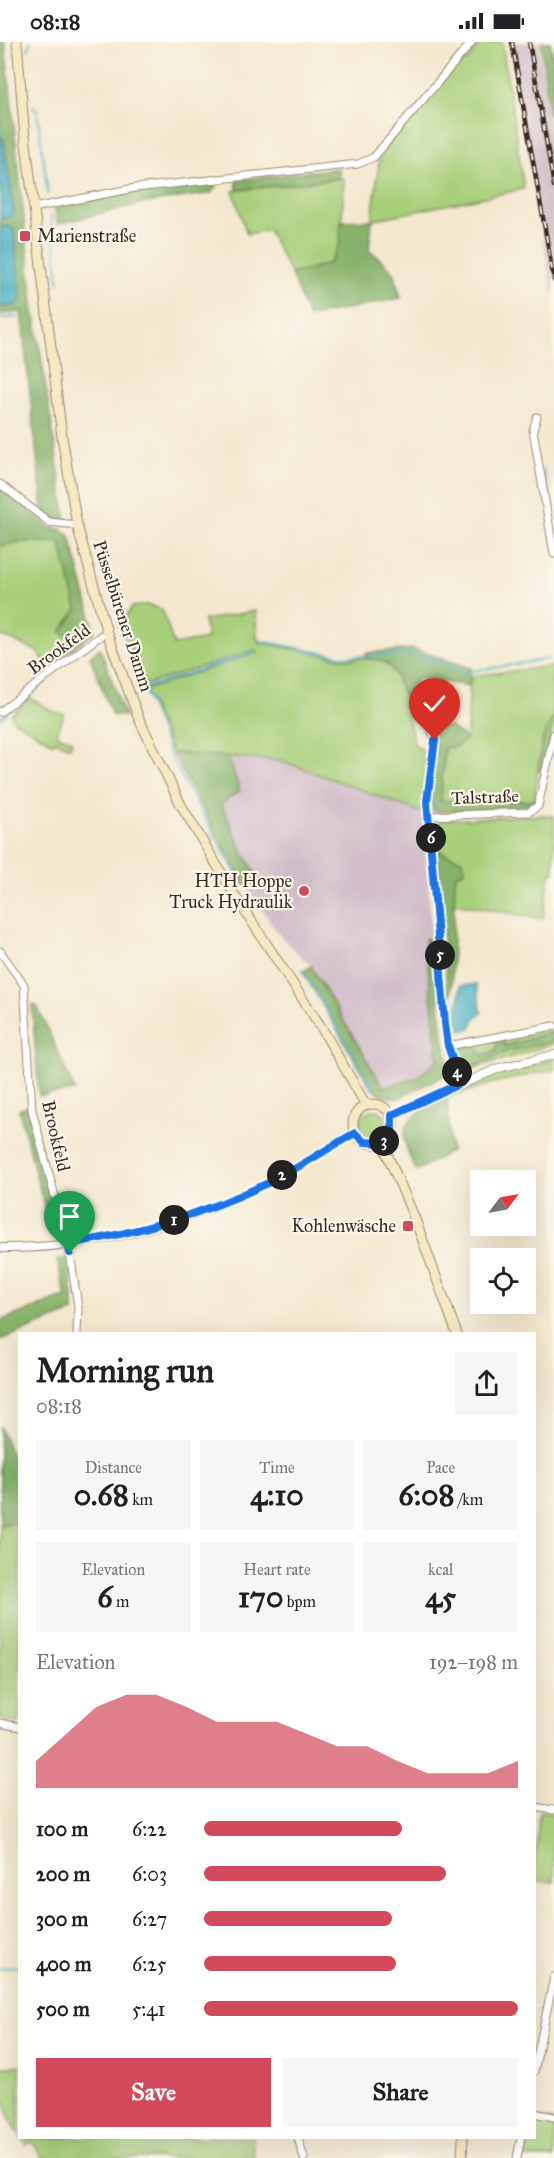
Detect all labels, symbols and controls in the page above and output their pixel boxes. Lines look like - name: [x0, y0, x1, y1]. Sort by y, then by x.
- text: 08:18: [30, 8, 80, 35]
- place label: Marienstraße: [37, 225, 136, 247]
- marker: Marienstraße: [18, 229, 32, 243]
- street label: Püsselbürener Damm: [88, 538, 158, 694]
- street label: Brookfeld: [23, 619, 95, 679]
- pin: [409, 678, 460, 740]
- icon: check: [418, 687, 451, 720]
- street label: Talstraße: [451, 785, 519, 809]
- pin: 6: [416, 823, 446, 853]
- text: 6: [427, 828, 435, 847]
- place label: HTH Hoppe Truck Hydraulik: [169, 870, 293, 913]
- marker: HTH Hoppe Truck Hydraulik: [297, 884, 311, 898]
- pin: 5: [425, 940, 455, 970]
- text: 5: [436, 945, 444, 964]
- pin: 4: [442, 1057, 472, 1087]
- text: 4: [453, 1062, 461, 1081]
- street label: Brookfeld: [37, 1098, 75, 1174]
- pin: 3: [369, 1126, 399, 1156]
- text: 3: [381, 1131, 387, 1150]
- pin: 2: [267, 1160, 297, 1190]
- text: 2: [278, 1165, 286, 1184]
- north arrow: [470, 1170, 536, 1236]
- map controls: [470, 1170, 536, 1314]
- pin: [44, 1191, 95, 1253]
- icon: arrive: [53, 1200, 86, 1233]
- pin: 1: [159, 1205, 189, 1235]
- text: 1: [171, 1210, 177, 1229]
- place label: Kohlenwäsche: [292, 1215, 396, 1237]
- marker: Kohlenwäsche: [401, 1219, 415, 1233]
- button: locate: [470, 1248, 536, 1314]
- text: Morning run: [36, 1351, 214, 1391]
- button: share: [455, 1352, 518, 1415]
- text: 08:18: [36, 1394, 82, 1418]
- text: Distance: [85, 1458, 142, 1477]
- text: Time: [259, 1458, 295, 1477]
- text: Pace: [426, 1458, 455, 1477]
- text: 0.68: [74, 1477, 129, 1513]
- text: 4:10: [250, 1477, 304, 1513]
- text: 6:08: [398, 1477, 455, 1513]
- text: km: [129, 1490, 153, 1509]
- text: /km: [455, 1490, 483, 1509]
- text: Elevation: [82, 1560, 145, 1579]
- text: Heart rate: [243, 1560, 311, 1579]
- text: kcal: [428, 1560, 453, 1579]
- text: 6: [97, 1579, 113, 1615]
- text: 170: [238, 1579, 283, 1615]
- text: 45: [425, 1579, 456, 1615]
- text: m: [113, 1592, 129, 1611]
- text: bpm: [283, 1592, 316, 1611]
- text: Elevation: [36, 1650, 115, 1674]
- text: 192–198 m: [429, 1650, 518, 1674]
- text: 100 m: [36, 1817, 88, 1841]
- text: 6:22: [132, 1817, 167, 1841]
- text: 200 m: [36, 1862, 90, 1886]
- text: 6:03: [132, 1862, 167, 1886]
- text: 300 m: [36, 1907, 88, 1931]
- text: 6:27: [132, 1907, 167, 1931]
- text: 400 m: [36, 1952, 92, 1976]
- text: 6:25: [132, 1952, 166, 1976]
- text: 500 m: [36, 1997, 90, 2021]
- text: 5:41: [132, 1997, 165, 2021]
- button: Save: [36, 2058, 271, 2127]
- button: Share: [283, 2058, 518, 2127]

